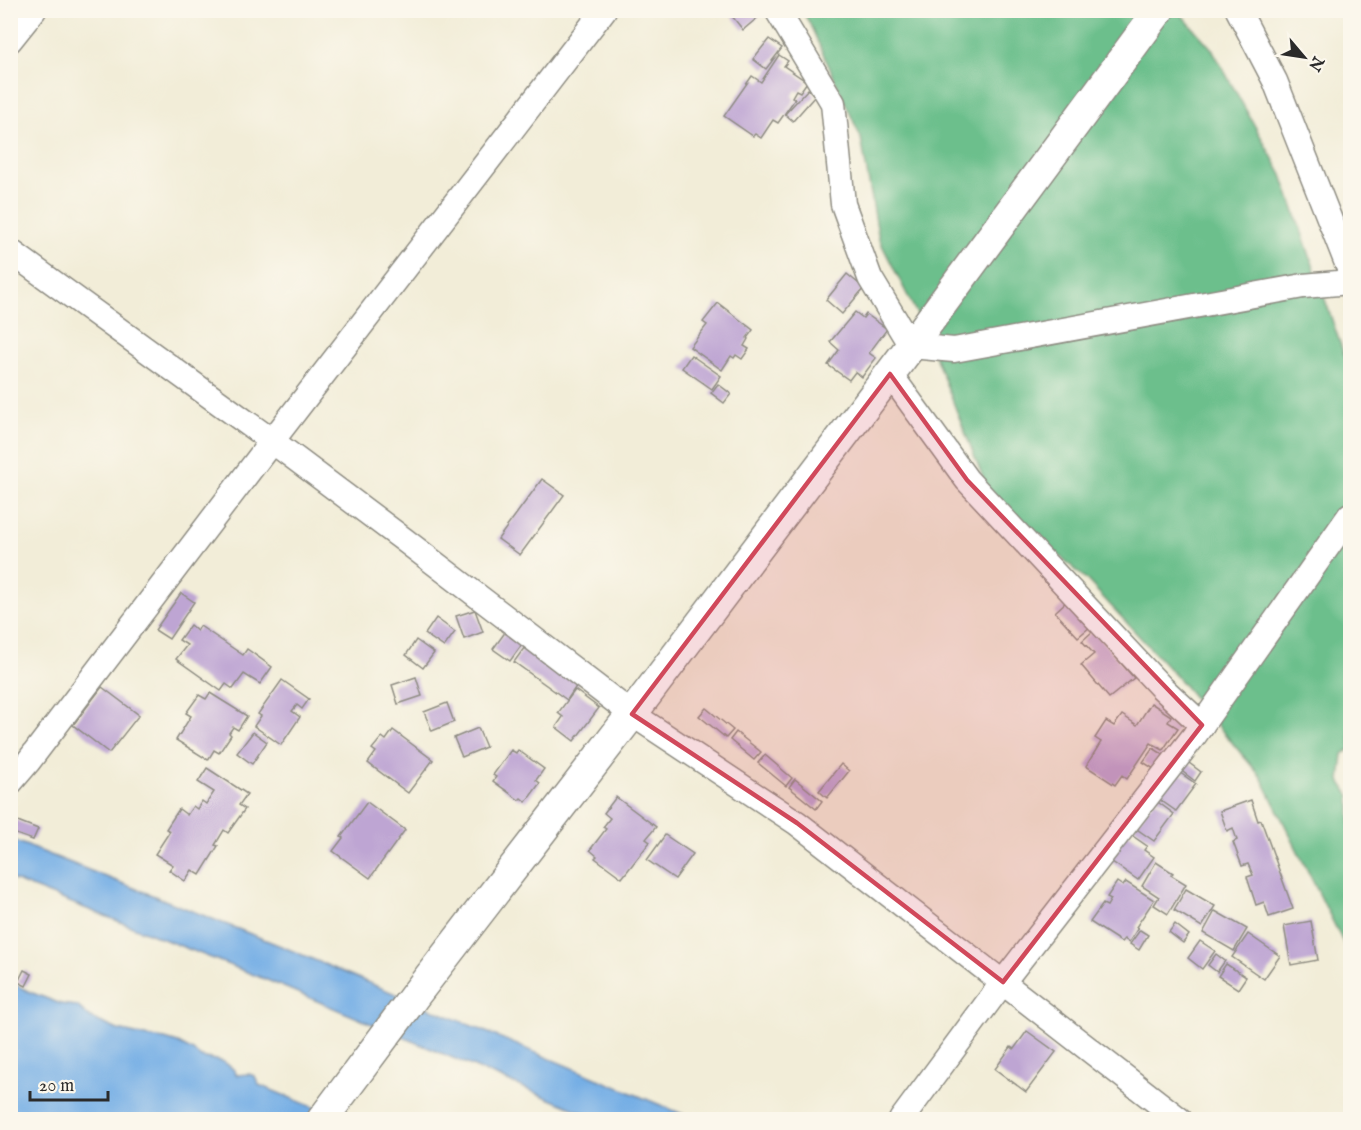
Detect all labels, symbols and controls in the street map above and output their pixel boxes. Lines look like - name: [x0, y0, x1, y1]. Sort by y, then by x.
- north arrow: [1274, 27, 1334, 87]
- text: N: [1303, 52, 1328, 74]
- scale bar: [30, 1064, 108, 1102]
- text: 20 m: [39, 1075, 74, 1098]

